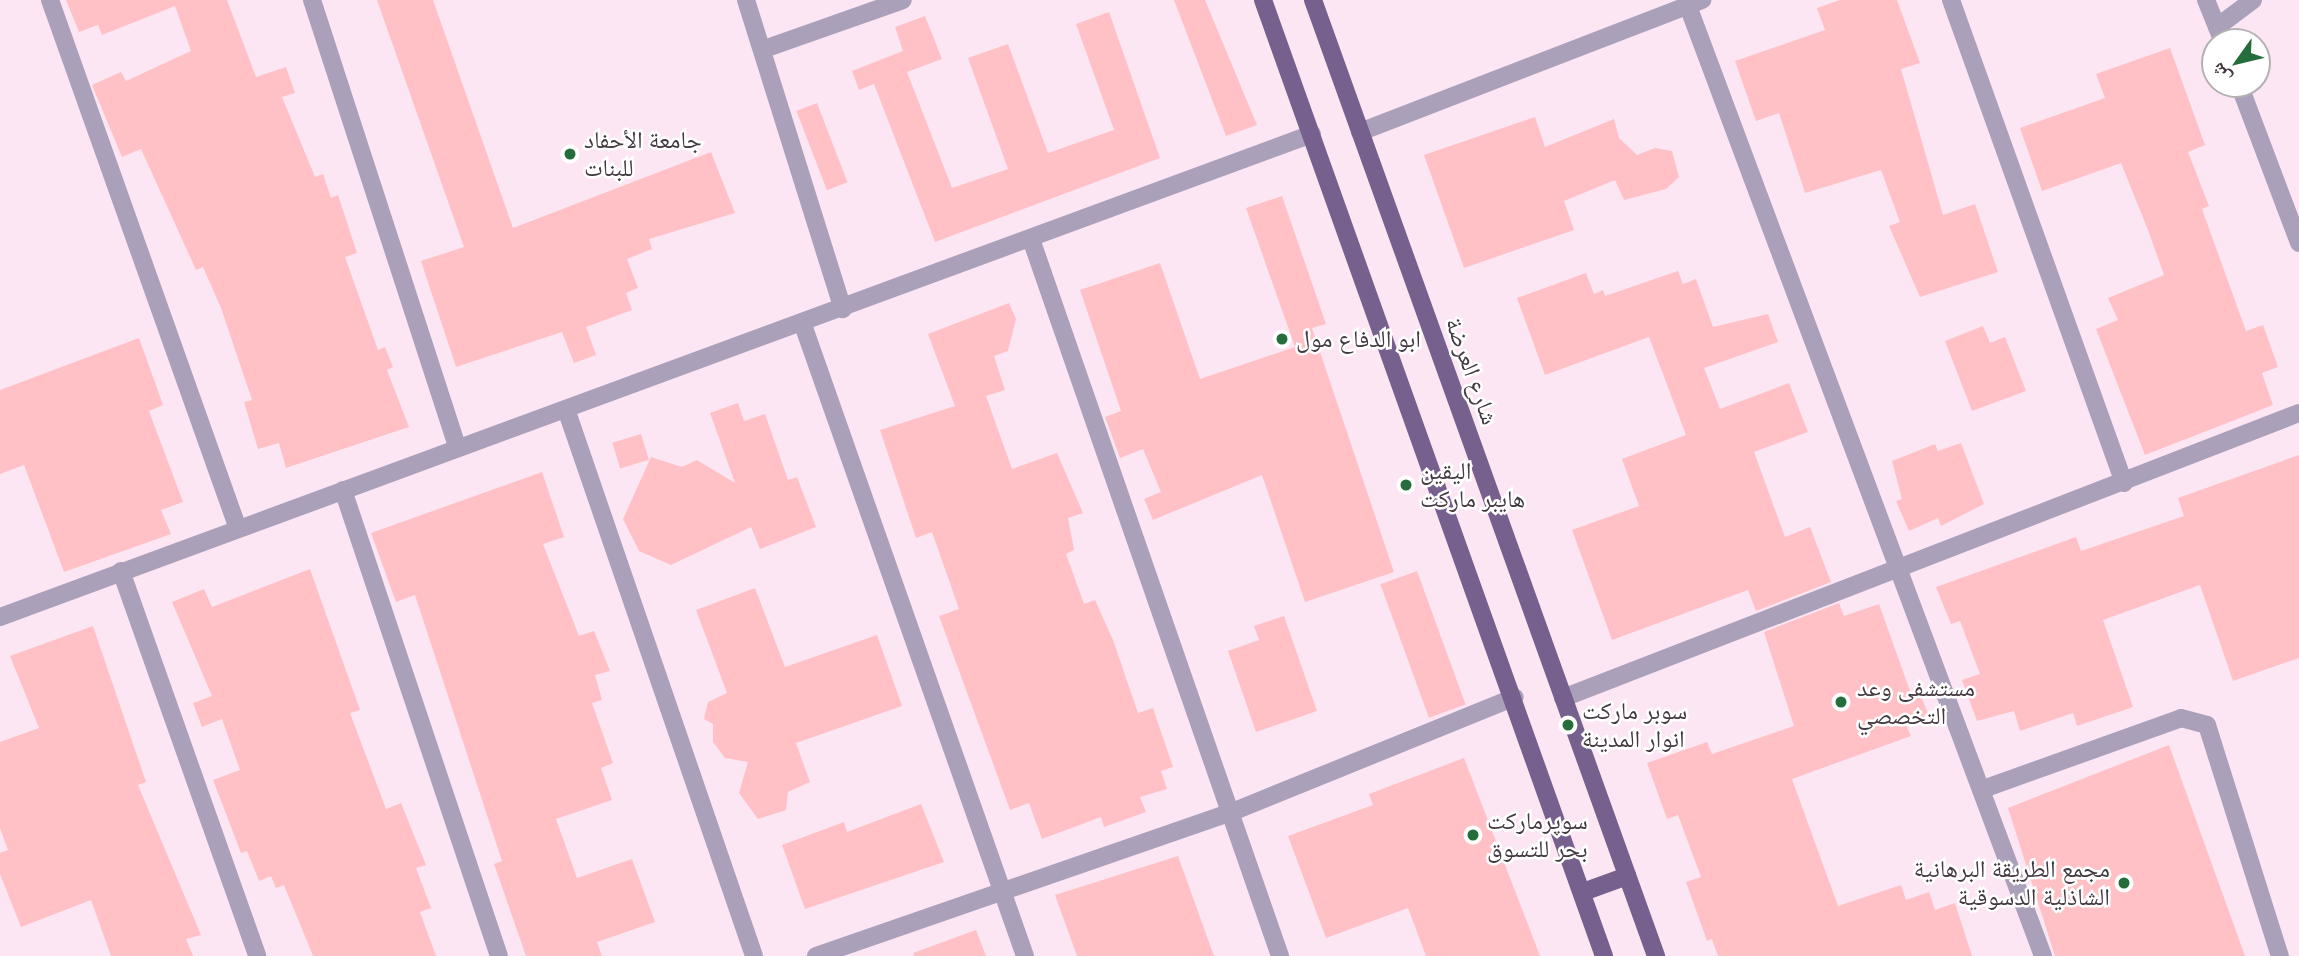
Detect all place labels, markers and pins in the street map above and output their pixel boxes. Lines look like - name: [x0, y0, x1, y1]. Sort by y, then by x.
- place label: جامعة الأحفاد للبنات: [584, 126, 702, 182]
- marker: جامعة الأحفاد للبنات: [562, 146, 578, 162]
- place label: ابو الدفاع مول: [1296, 325, 1421, 353]
- marker: ابو الدفاع مول: [1274, 331, 1290, 347]
- place label: اليقين هايبر ماركت: [1420, 457, 1525, 513]
- marker: اليقين هايبر ماركت: [1398, 477, 1414, 493]
- place label: مستشفى وعد التخصصي: [1857, 674, 1975, 730]
- marker: مستشفى وعد التخصصي: [1831, 692, 1851, 712]
- place label: سوبر ماركت انوار المدينة: [1582, 697, 1687, 753]
- marker: سوبر ماركت انوار المدينة: [1560, 717, 1576, 733]
- place label: سوپرمارکت بحر للتسوق: [1487, 807, 1588, 863]
- marker: سوپرمارکت بحر للتسوق: [1465, 827, 1481, 843]
- place label: مجمع الطريقة البرهانية الشاذلية الدسوقية: [1914, 855, 2110, 911]
- marker: مجمع الطريقة البرهانية الشاذلية الدسوقية: [2116, 875, 2132, 891]

